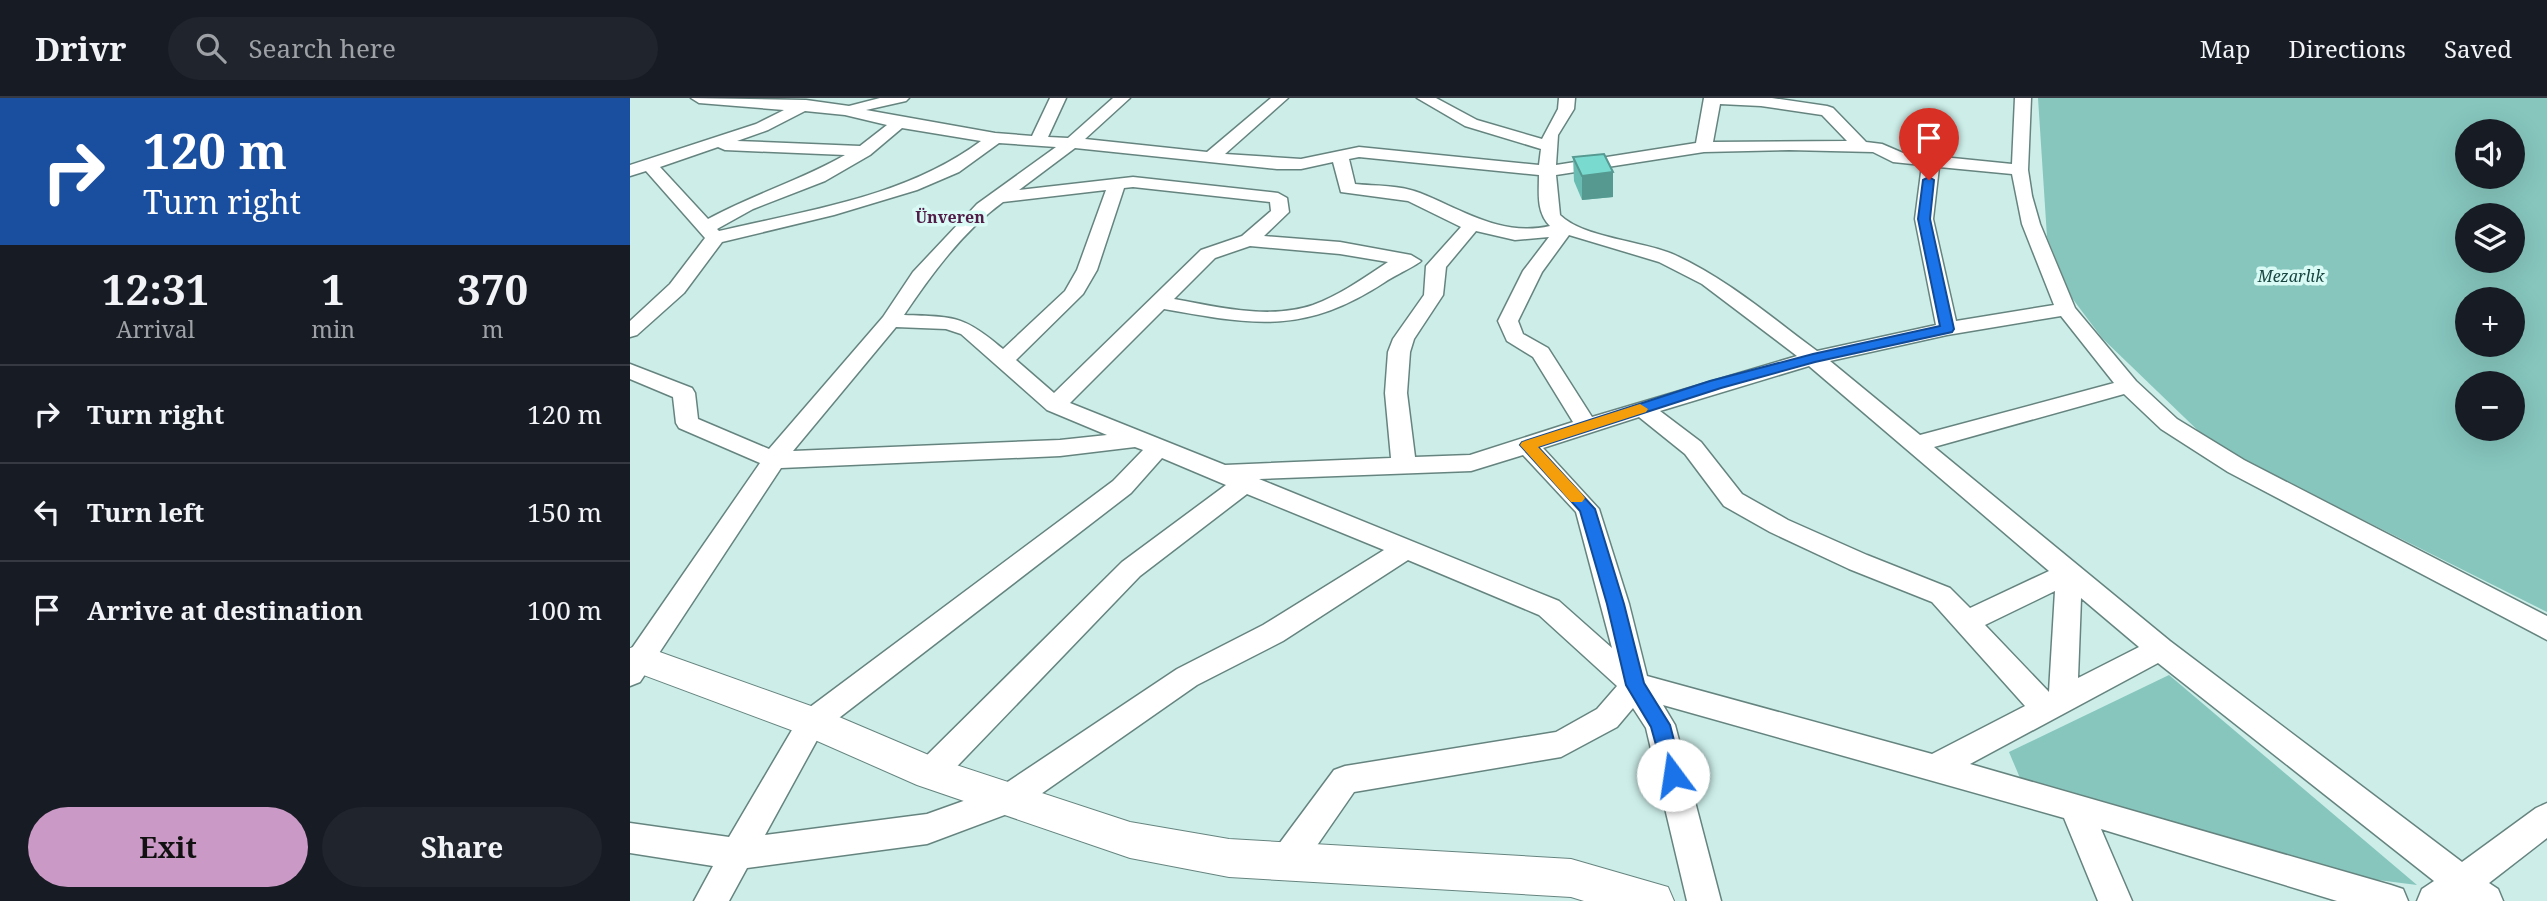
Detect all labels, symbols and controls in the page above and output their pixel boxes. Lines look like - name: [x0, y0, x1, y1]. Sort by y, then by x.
- search box: [168, 17, 658, 80]
- text: Drivr: [35, 26, 126, 71]
- icon: search: [192, 29, 230, 67]
- text: Search here: [248, 30, 396, 66]
- text: Map: [2200, 32, 2251, 65]
- text: Directions: [2289, 32, 2406, 65]
- text: Saved: [2444, 32, 2512, 65]
- pin: [1899, 108, 1959, 180]
- text: 120 m: [143, 117, 287, 183]
- icon: arrive: [1910, 119, 1948, 157]
- map controls: [2455, 119, 2525, 441]
- button: sound: [2455, 119, 2525, 189]
- icon: right: [28, 126, 119, 217]
- text: Turn right: [143, 180, 301, 223]
- button: layers: [2455, 203, 2525, 273]
- district label: Ünveren: [915, 206, 985, 228]
- text: 12:31: [102, 260, 209, 317]
- text: 1: [321, 260, 345, 317]
- text: 370: [457, 260, 528, 317]
- park label: Mezarlık: [2257, 265, 2325, 287]
- button: +: [2455, 287, 2525, 357]
- text: Arrival: [116, 313, 195, 345]
- text: min: [311, 313, 355, 345]
- text: m: [482, 313, 503, 345]
- button: −: [2455, 371, 2525, 441]
- icon: right: [28, 395, 66, 433]
- text: Turn right: [87, 396, 224, 432]
- text: 120 m: [527, 396, 602, 432]
- icon: left: [28, 493, 66, 531]
- text: Turn left: [87, 494, 204, 530]
- text: 150 m: [527, 494, 602, 530]
- icon: arrive: [28, 591, 66, 629]
- text: Arrive at destination: [87, 592, 363, 628]
- text: 100 m: [527, 592, 602, 628]
- position arrow: [1636, 738, 1710, 812]
- button: Exit: [28, 807, 308, 887]
- button: Share: [322, 807, 602, 887]

